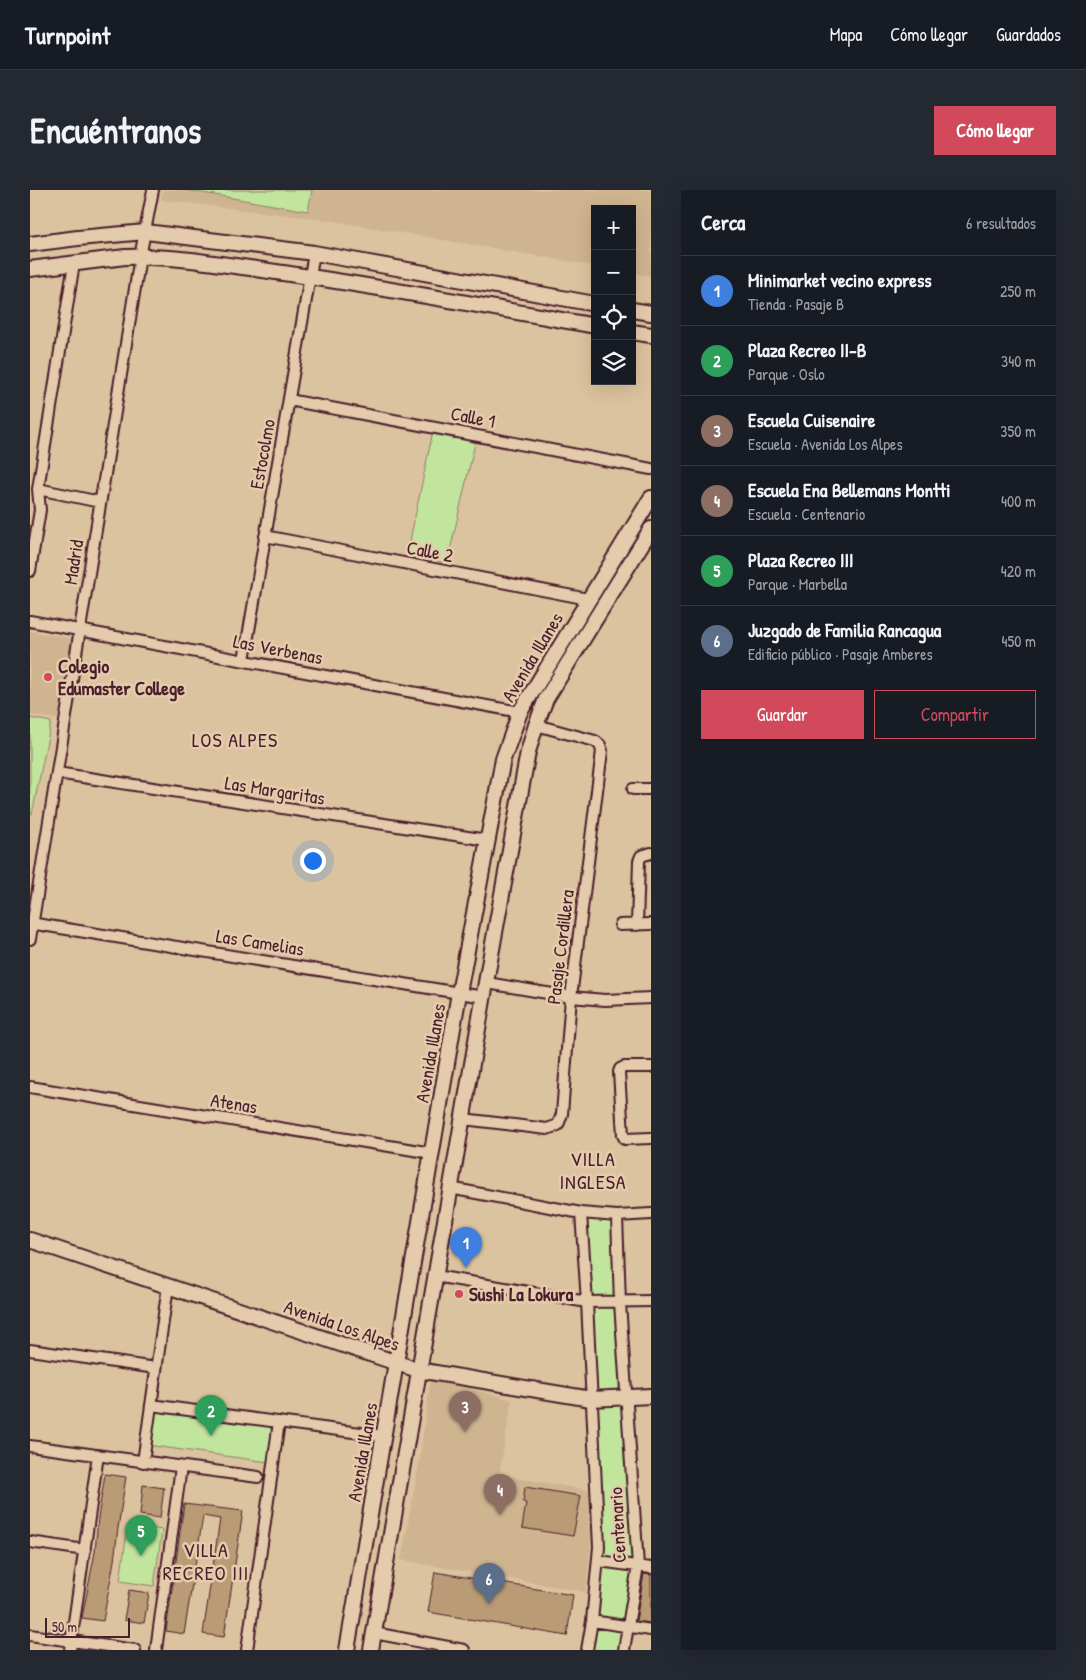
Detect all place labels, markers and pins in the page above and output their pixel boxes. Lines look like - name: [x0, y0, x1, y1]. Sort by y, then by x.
- place label: Colegio Edumaster College: [58, 653, 185, 702]
- marker: Colegio Edumaster College: [42, 671, 54, 683]
- pin: 1: [450, 1227, 482, 1268]
- place label: Sushi La Lokura: [469, 1281, 574, 1307]
- marker: Sushi La Lokura: [453, 1288, 465, 1300]
- pin: 3: [449, 1391, 481, 1432]
- pin: 2: [195, 1395, 227, 1436]
- pin: 4: [484, 1474, 516, 1515]
- pin: 5: [125, 1515, 157, 1556]
- pin: 6: [473, 1563, 505, 1604]

